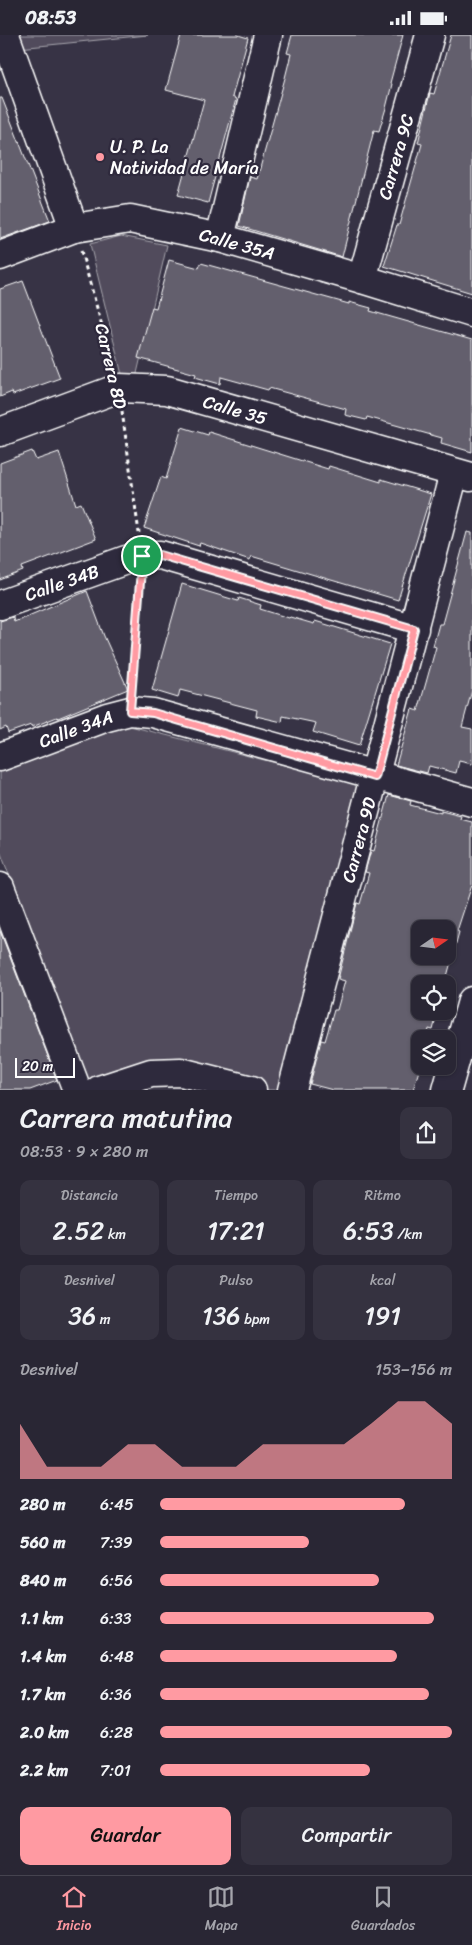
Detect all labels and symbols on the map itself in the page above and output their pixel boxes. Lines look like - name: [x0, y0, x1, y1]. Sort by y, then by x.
- street label: Carrera 9C: [369, 110, 424, 204]
- place label: U. P. La Natividad de María: [110, 131, 259, 184]
- marker: U. P. La Natividad de María: [94, 151, 106, 163]
- street label: Calle 35A: [196, 219, 278, 269]
- street label: Carrera 8D: [86, 320, 136, 412]
- street label: Calle 35: [199, 386, 271, 434]
- pin: [121, 535, 163, 577]
- street label: Calle 34B: [20, 555, 104, 611]
- street label: Calle 34A: [34, 701, 118, 757]
- street label: Carrera 9D: [332, 794, 386, 886]
- north arrow: [411, 920, 456, 965]
- scale bar: [15, 1055, 75, 1078]

